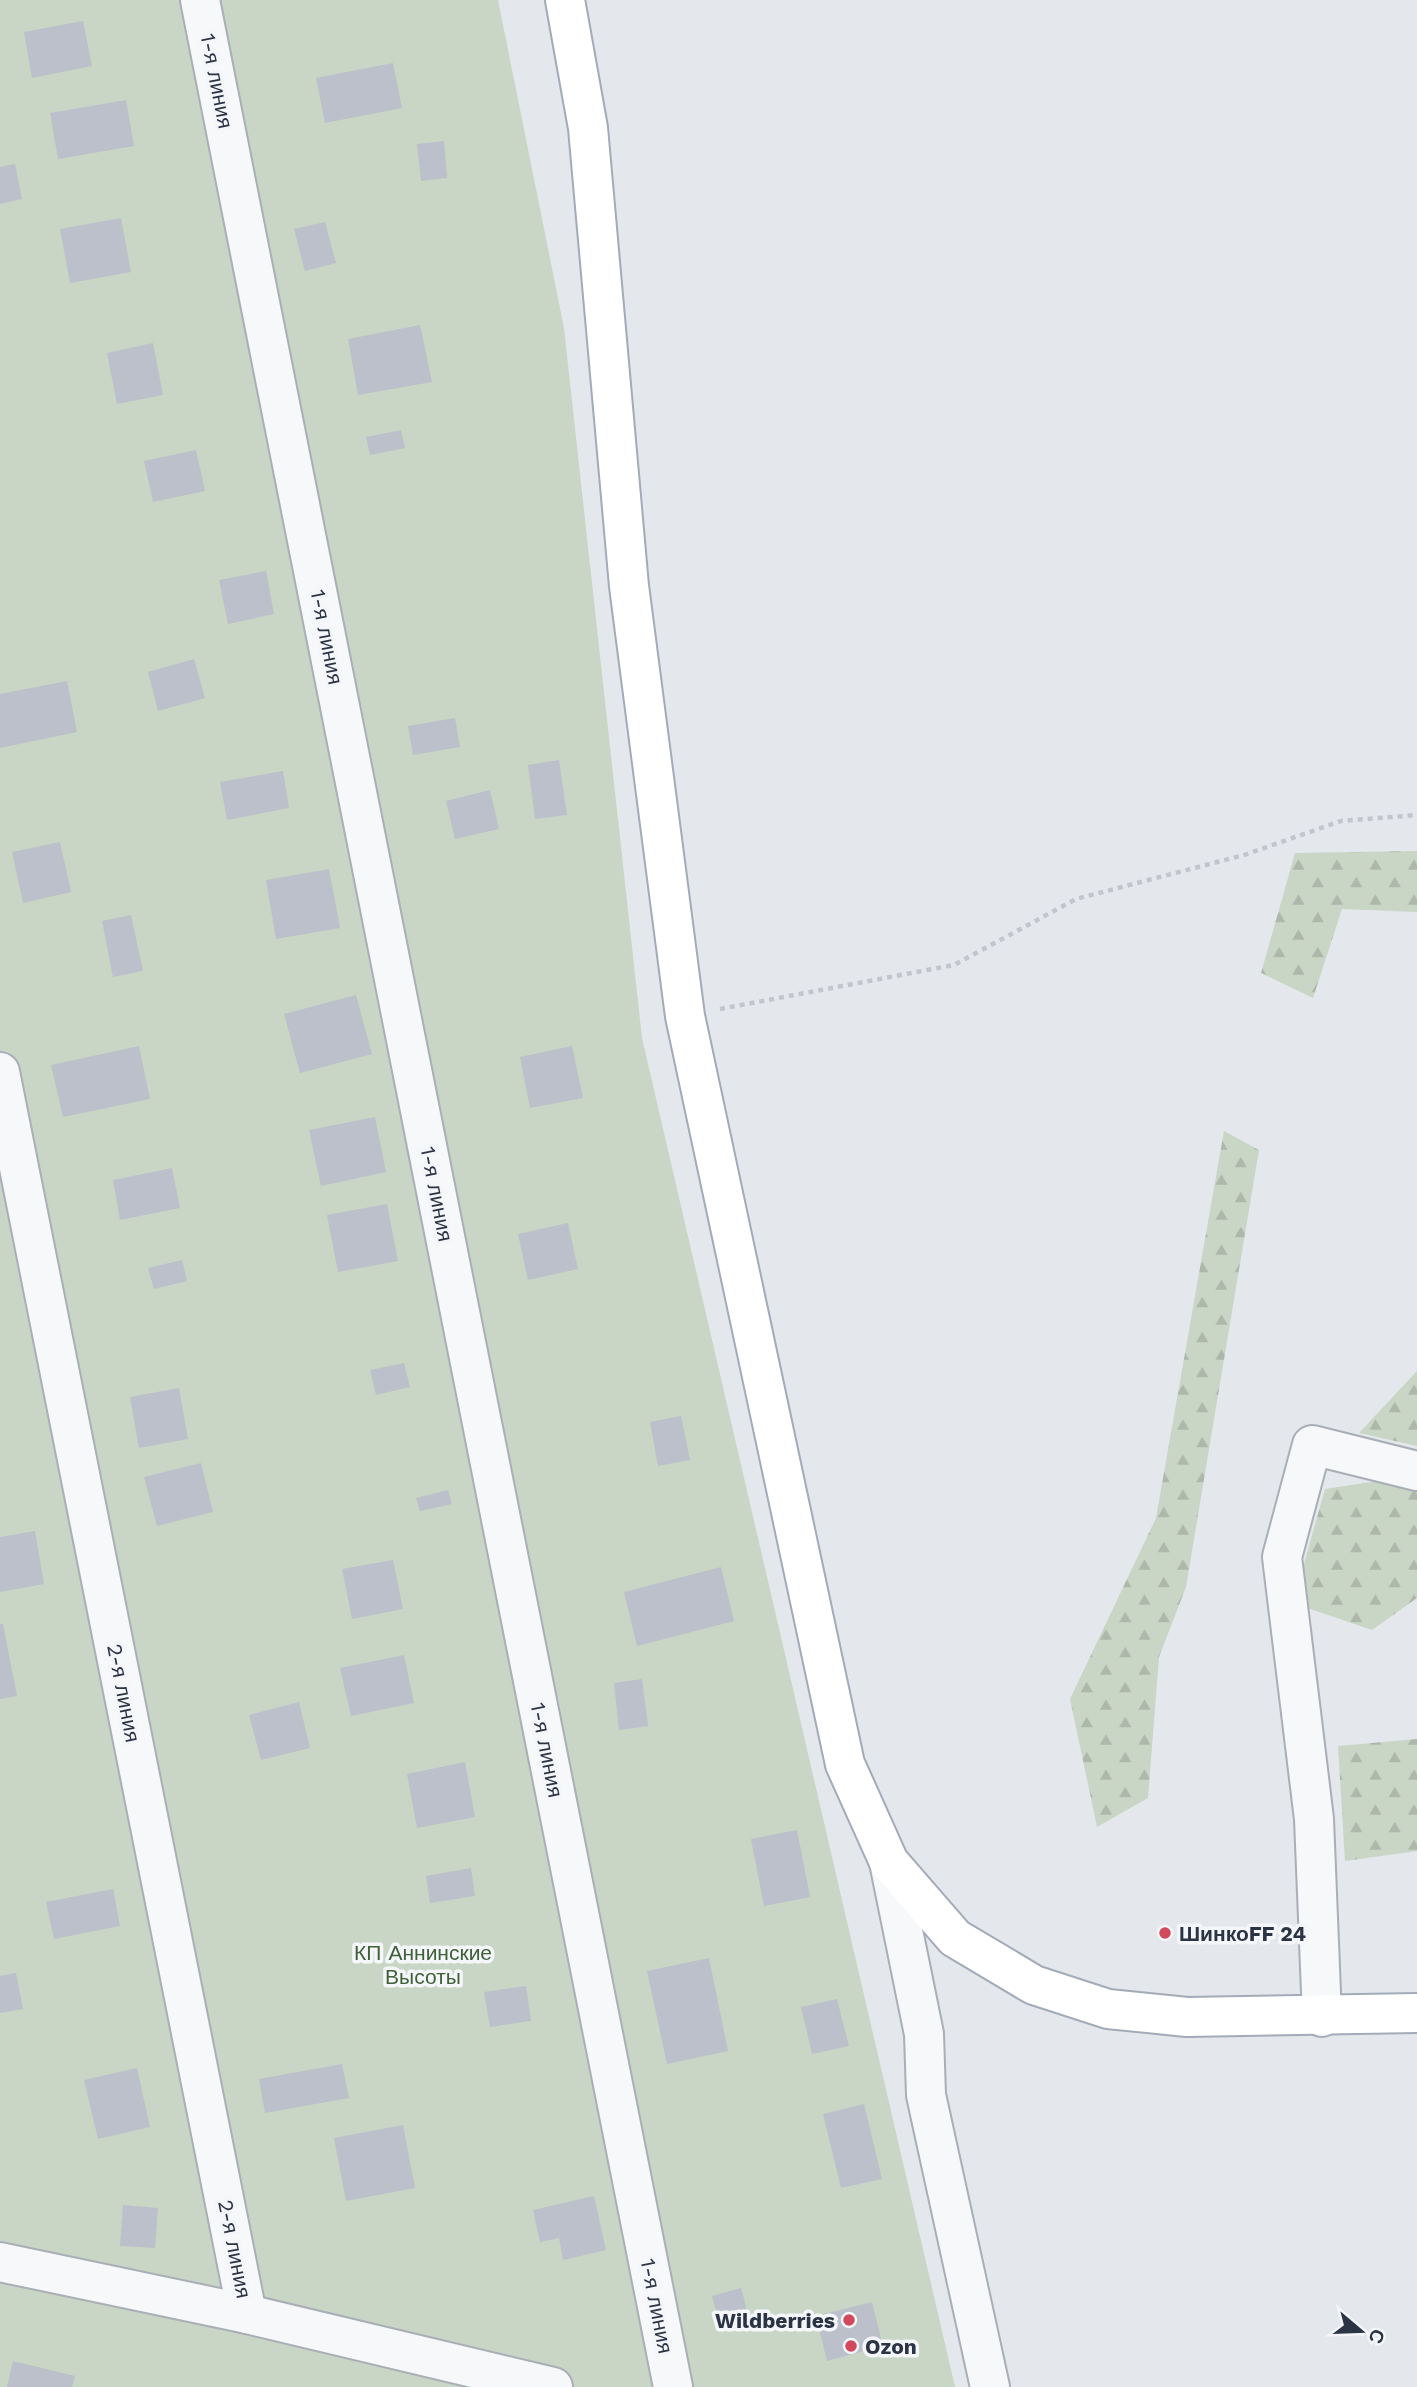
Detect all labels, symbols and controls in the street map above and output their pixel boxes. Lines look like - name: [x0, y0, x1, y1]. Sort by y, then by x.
- street label: 1-я линия: [196, 31, 238, 131]
- street label: 1-я линия: [306, 587, 348, 687]
- street label: 1-я линия: [416, 1144, 458, 1244]
- street label: 2-я линия: [102, 1642, 146, 1744]
- street label: 1-я линия: [526, 1700, 568, 1800]
- place label: ШинкоFF 24: [1179, 1921, 1306, 1946]
- marker: ШинкоFF 24: [1157, 1925, 1173, 1941]
- park label: КП Аннинские Высоты: [354, 1940, 492, 1989]
- street label: 2-я линия: [213, 2198, 257, 2300]
- street label: 1-я линия: [636, 2256, 678, 2356]
- north arrow: [1326, 2296, 1396, 2366]
- place label: Wildberries: [715, 2308, 835, 2333]
- marker: Wildberries: [841, 2312, 857, 2328]
- text: С: [1363, 2326, 1390, 2347]
- place label: Ozon: [865, 2334, 917, 2359]
- marker: Ozon: [843, 2338, 859, 2354]

